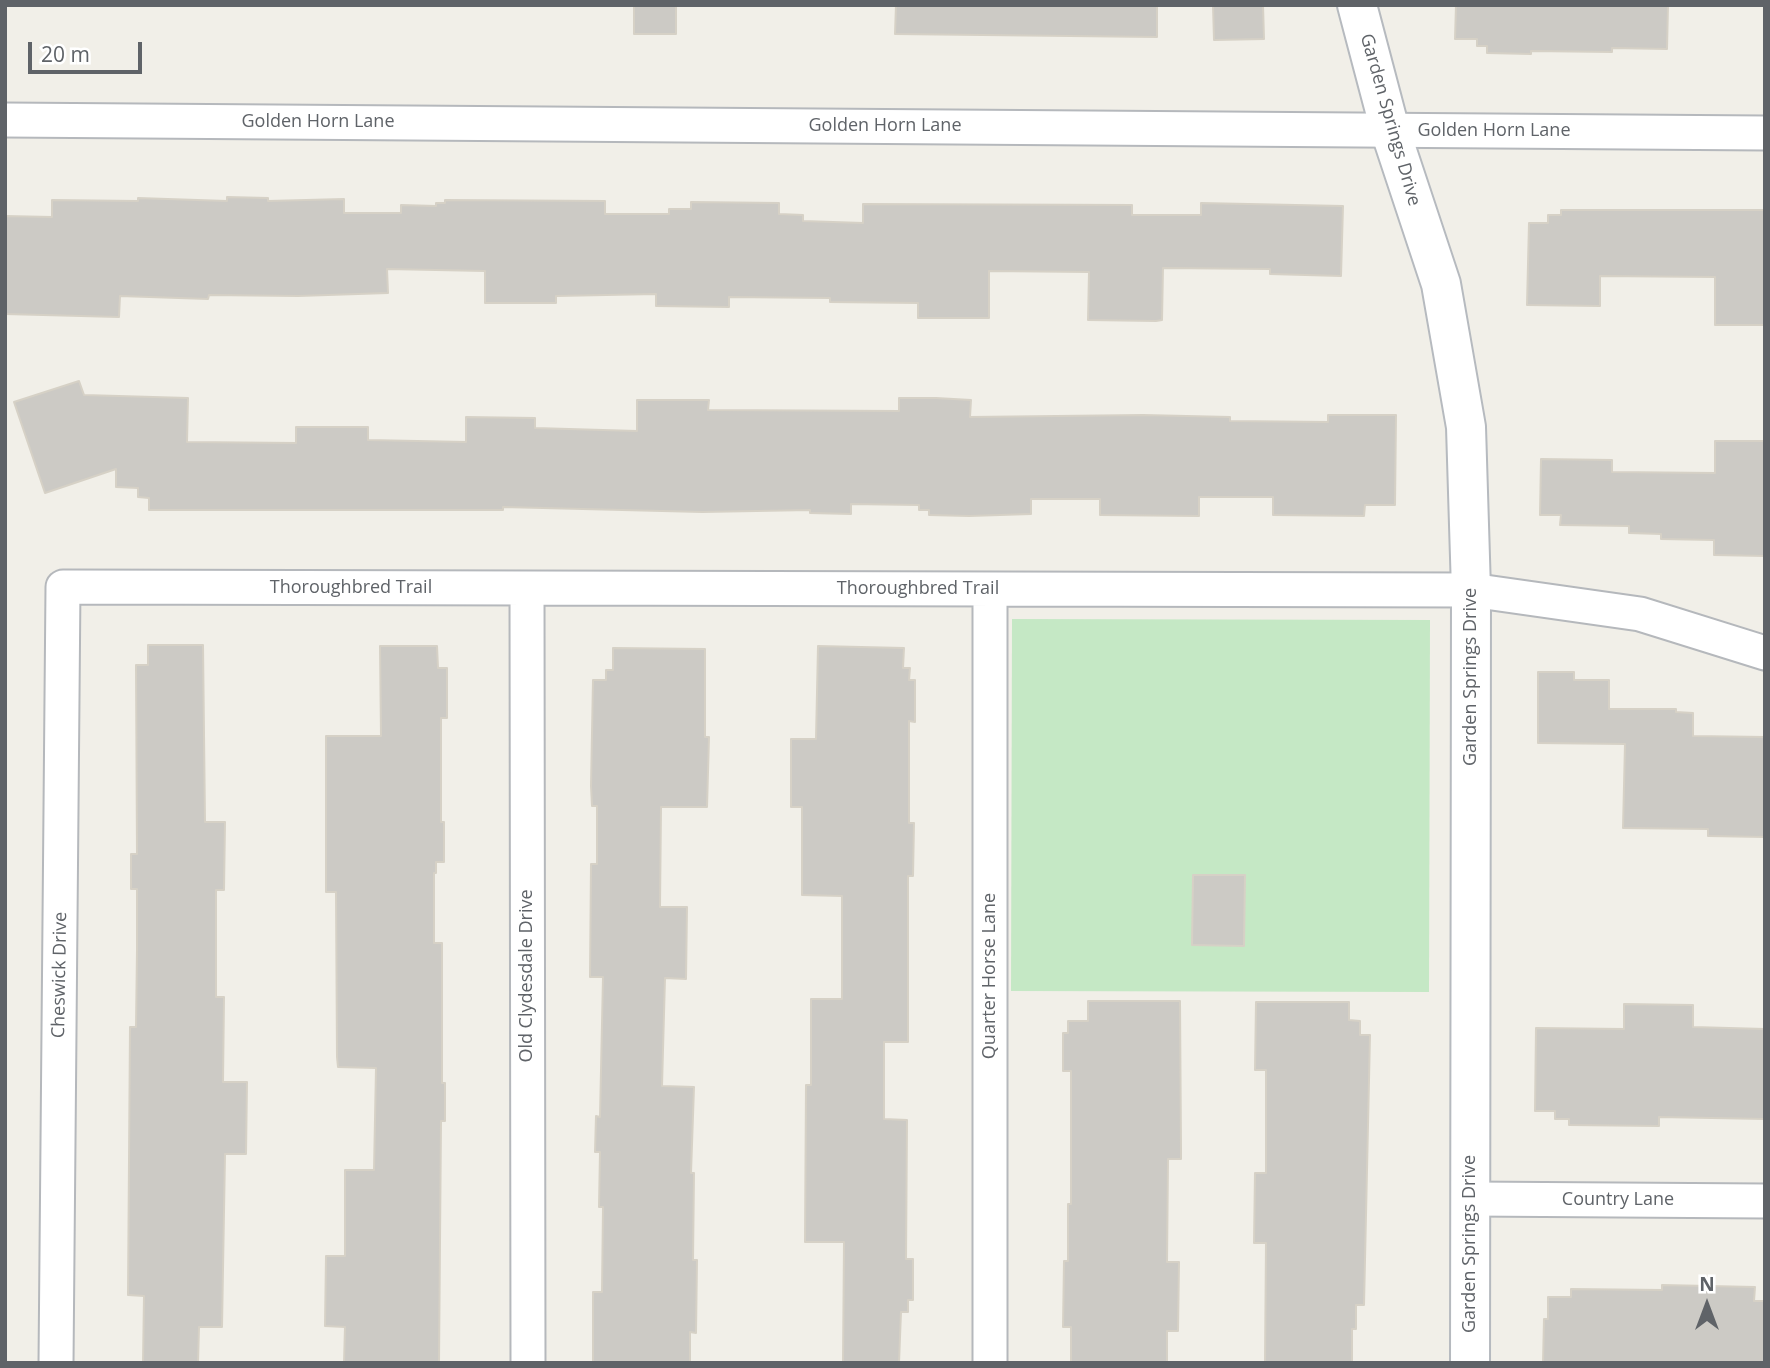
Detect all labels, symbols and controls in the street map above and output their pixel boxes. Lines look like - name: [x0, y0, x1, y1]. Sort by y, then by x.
- scale bar: [32, 28, 145, 72]
- street label: Garden Springs Drive: [1355, 31, 1425, 209]
- text: 20 m: [41, 40, 90, 68]
- street label: Golden Horn Lane: [241, 111, 395, 133]
- street label: Golden Horn Lane: [808, 115, 962, 137]
- street label: Golden Horn Lane: [1417, 120, 1571, 142]
- street label: Thoroughbred Trail: [270, 577, 432, 599]
- street label: Thoroughbred Trail: [837, 578, 999, 600]
- street label: Garden Springs Drive: [1460, 588, 1482, 766]
- street label: Old Clydesdale Drive: [516, 889, 538, 1063]
- street label: Quarter Horse Lane: [979, 893, 1001, 1059]
- street label: Cheswick Drive: [48, 912, 72, 1038]
- street label: Garden Springs Drive: [1459, 1155, 1481, 1333]
- street label: Country Lane: [1562, 1189, 1674, 1211]
- north arrow: [1672, 1270, 1742, 1340]
- text: N: [1699, 1271, 1715, 1297]

